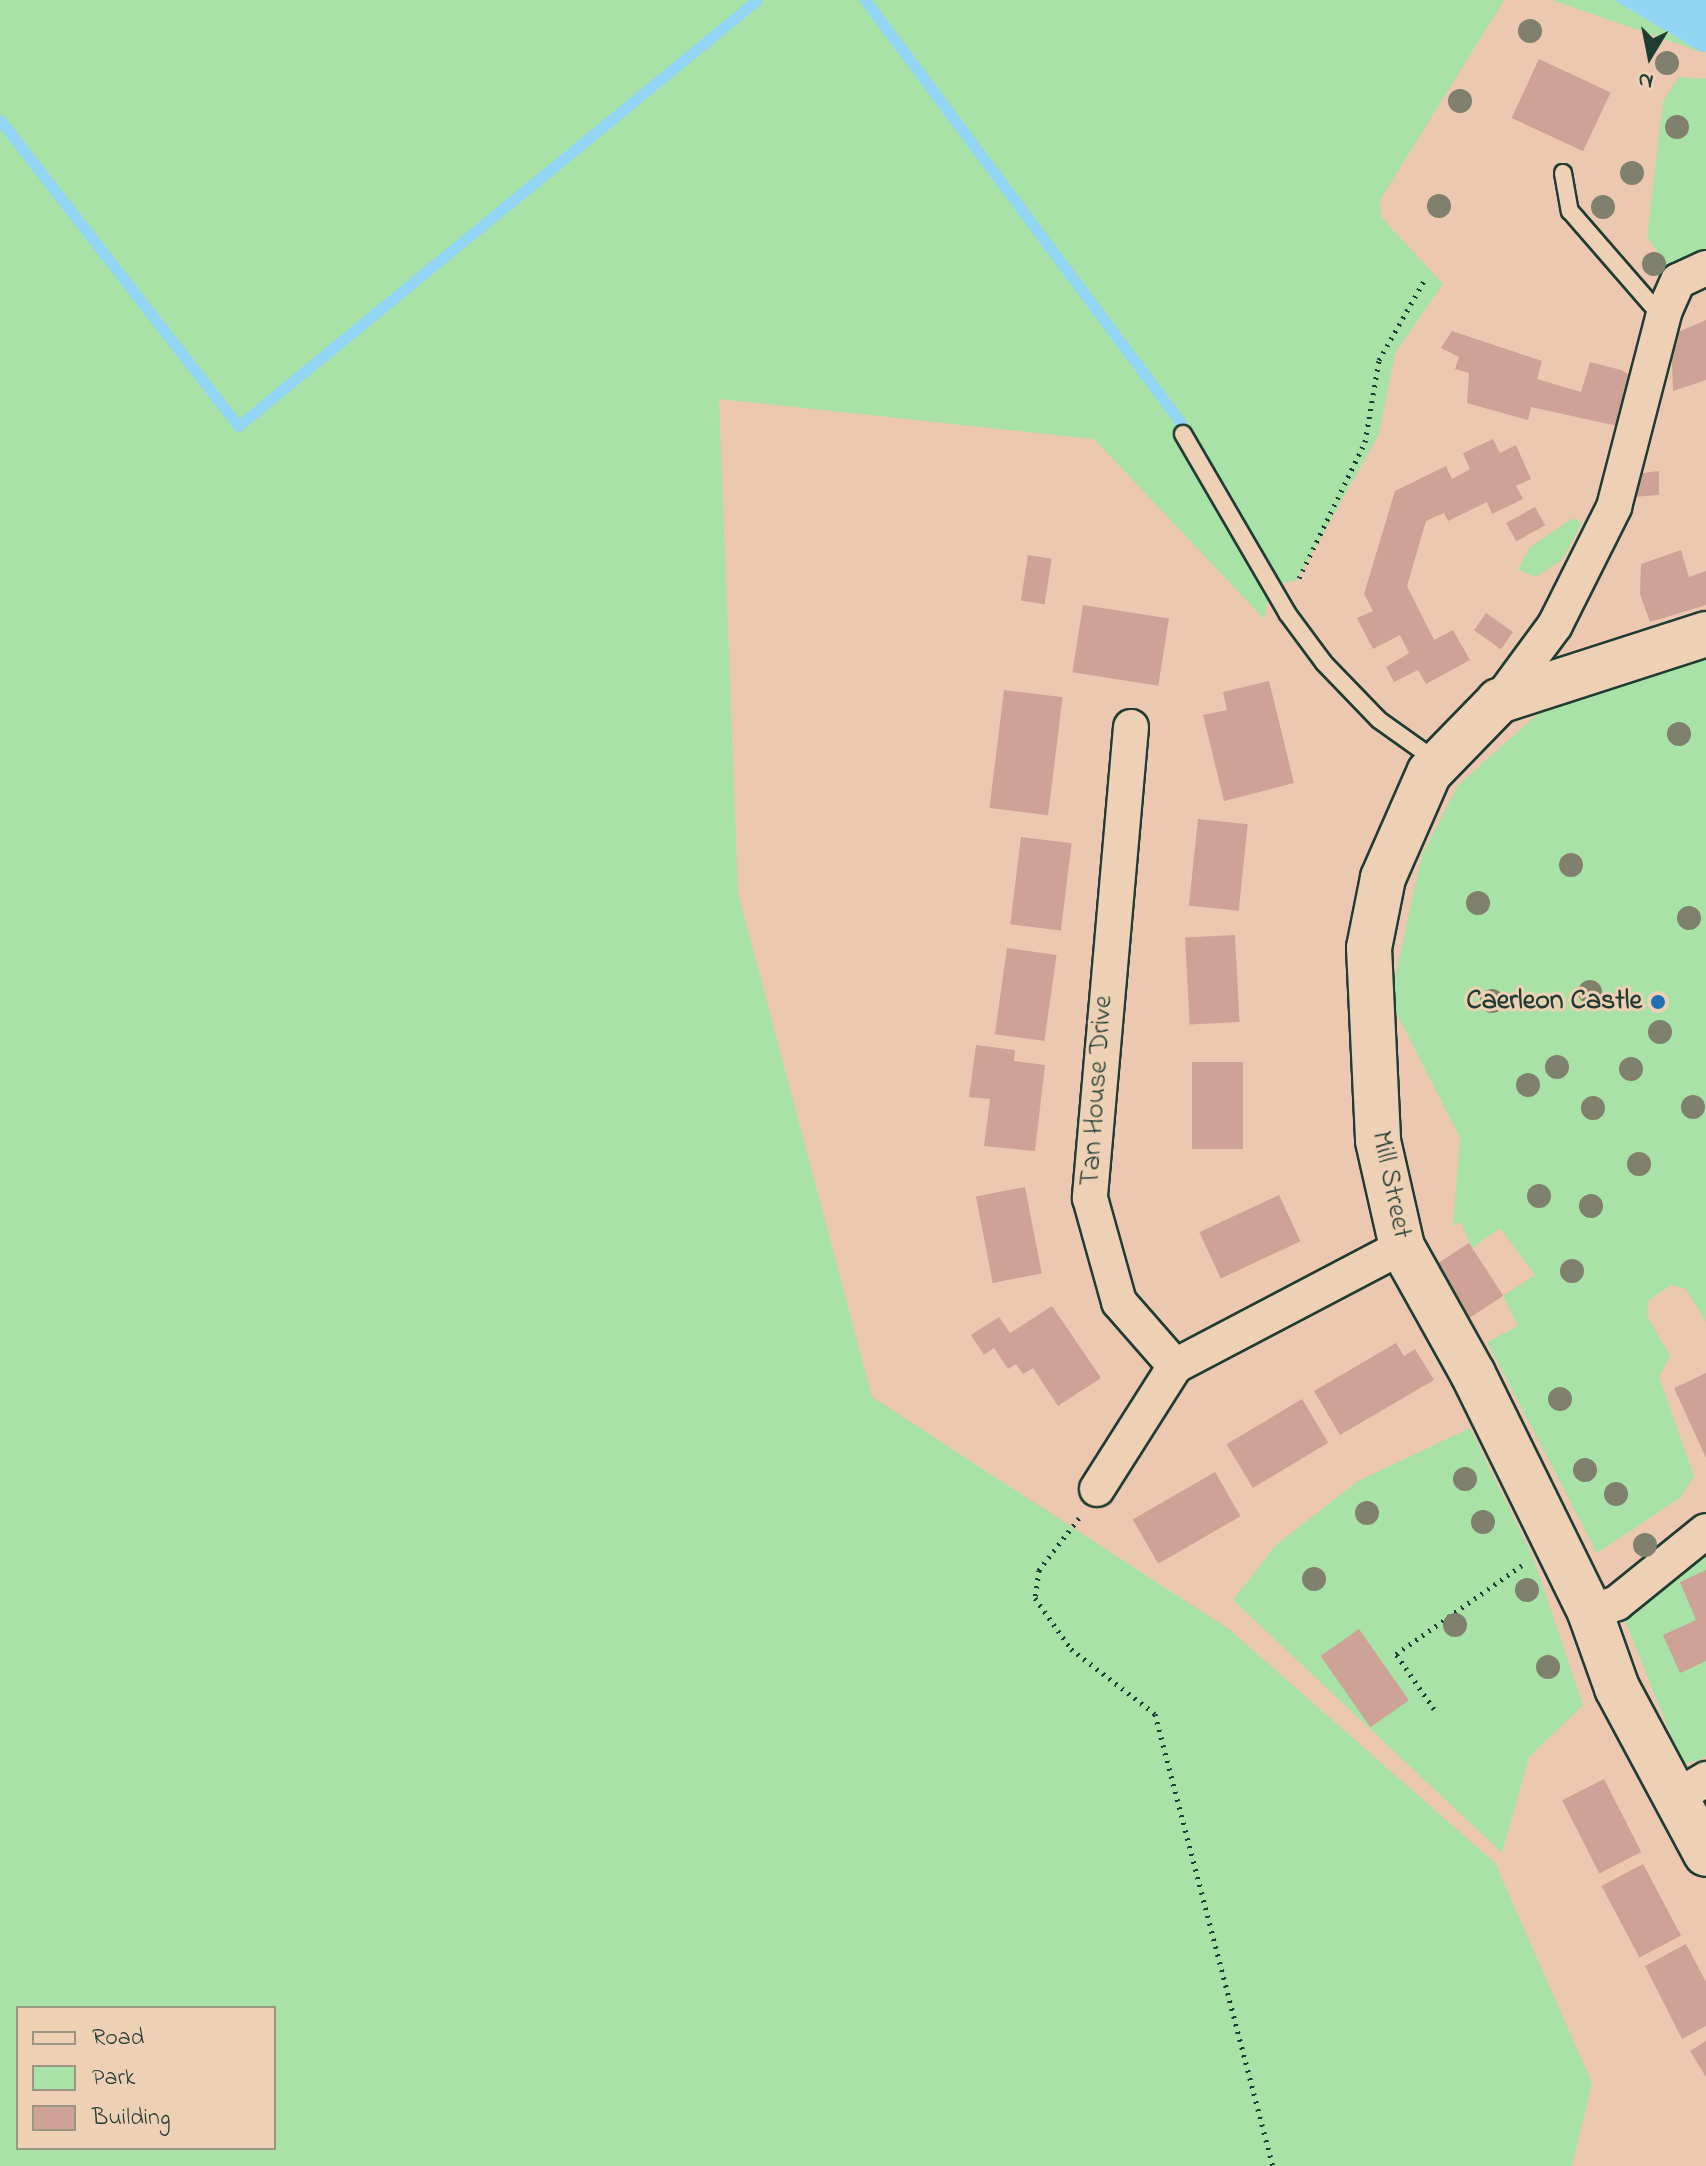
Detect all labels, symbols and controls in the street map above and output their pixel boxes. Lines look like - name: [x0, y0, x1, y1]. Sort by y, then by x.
- north arrow: [1610, 16, 1690, 96]
- text: N: [1636, 63, 1656, 97]
- place label: Caerleon Castle: [1466, 985, 1642, 1019]
- marker: Caerleon Castle: [1649, 993, 1667, 1011]
- street label: Tan House Drive: [1075, 995, 1121, 1187]
- street label: Mill Street: [1362, 1128, 1418, 1242]
- legend: [16, 2006, 276, 2150]
- text: Road: [92, 2021, 144, 2056]
- text: Park: [92, 2061, 135, 2096]
- text: Building: [92, 2101, 171, 2136]

